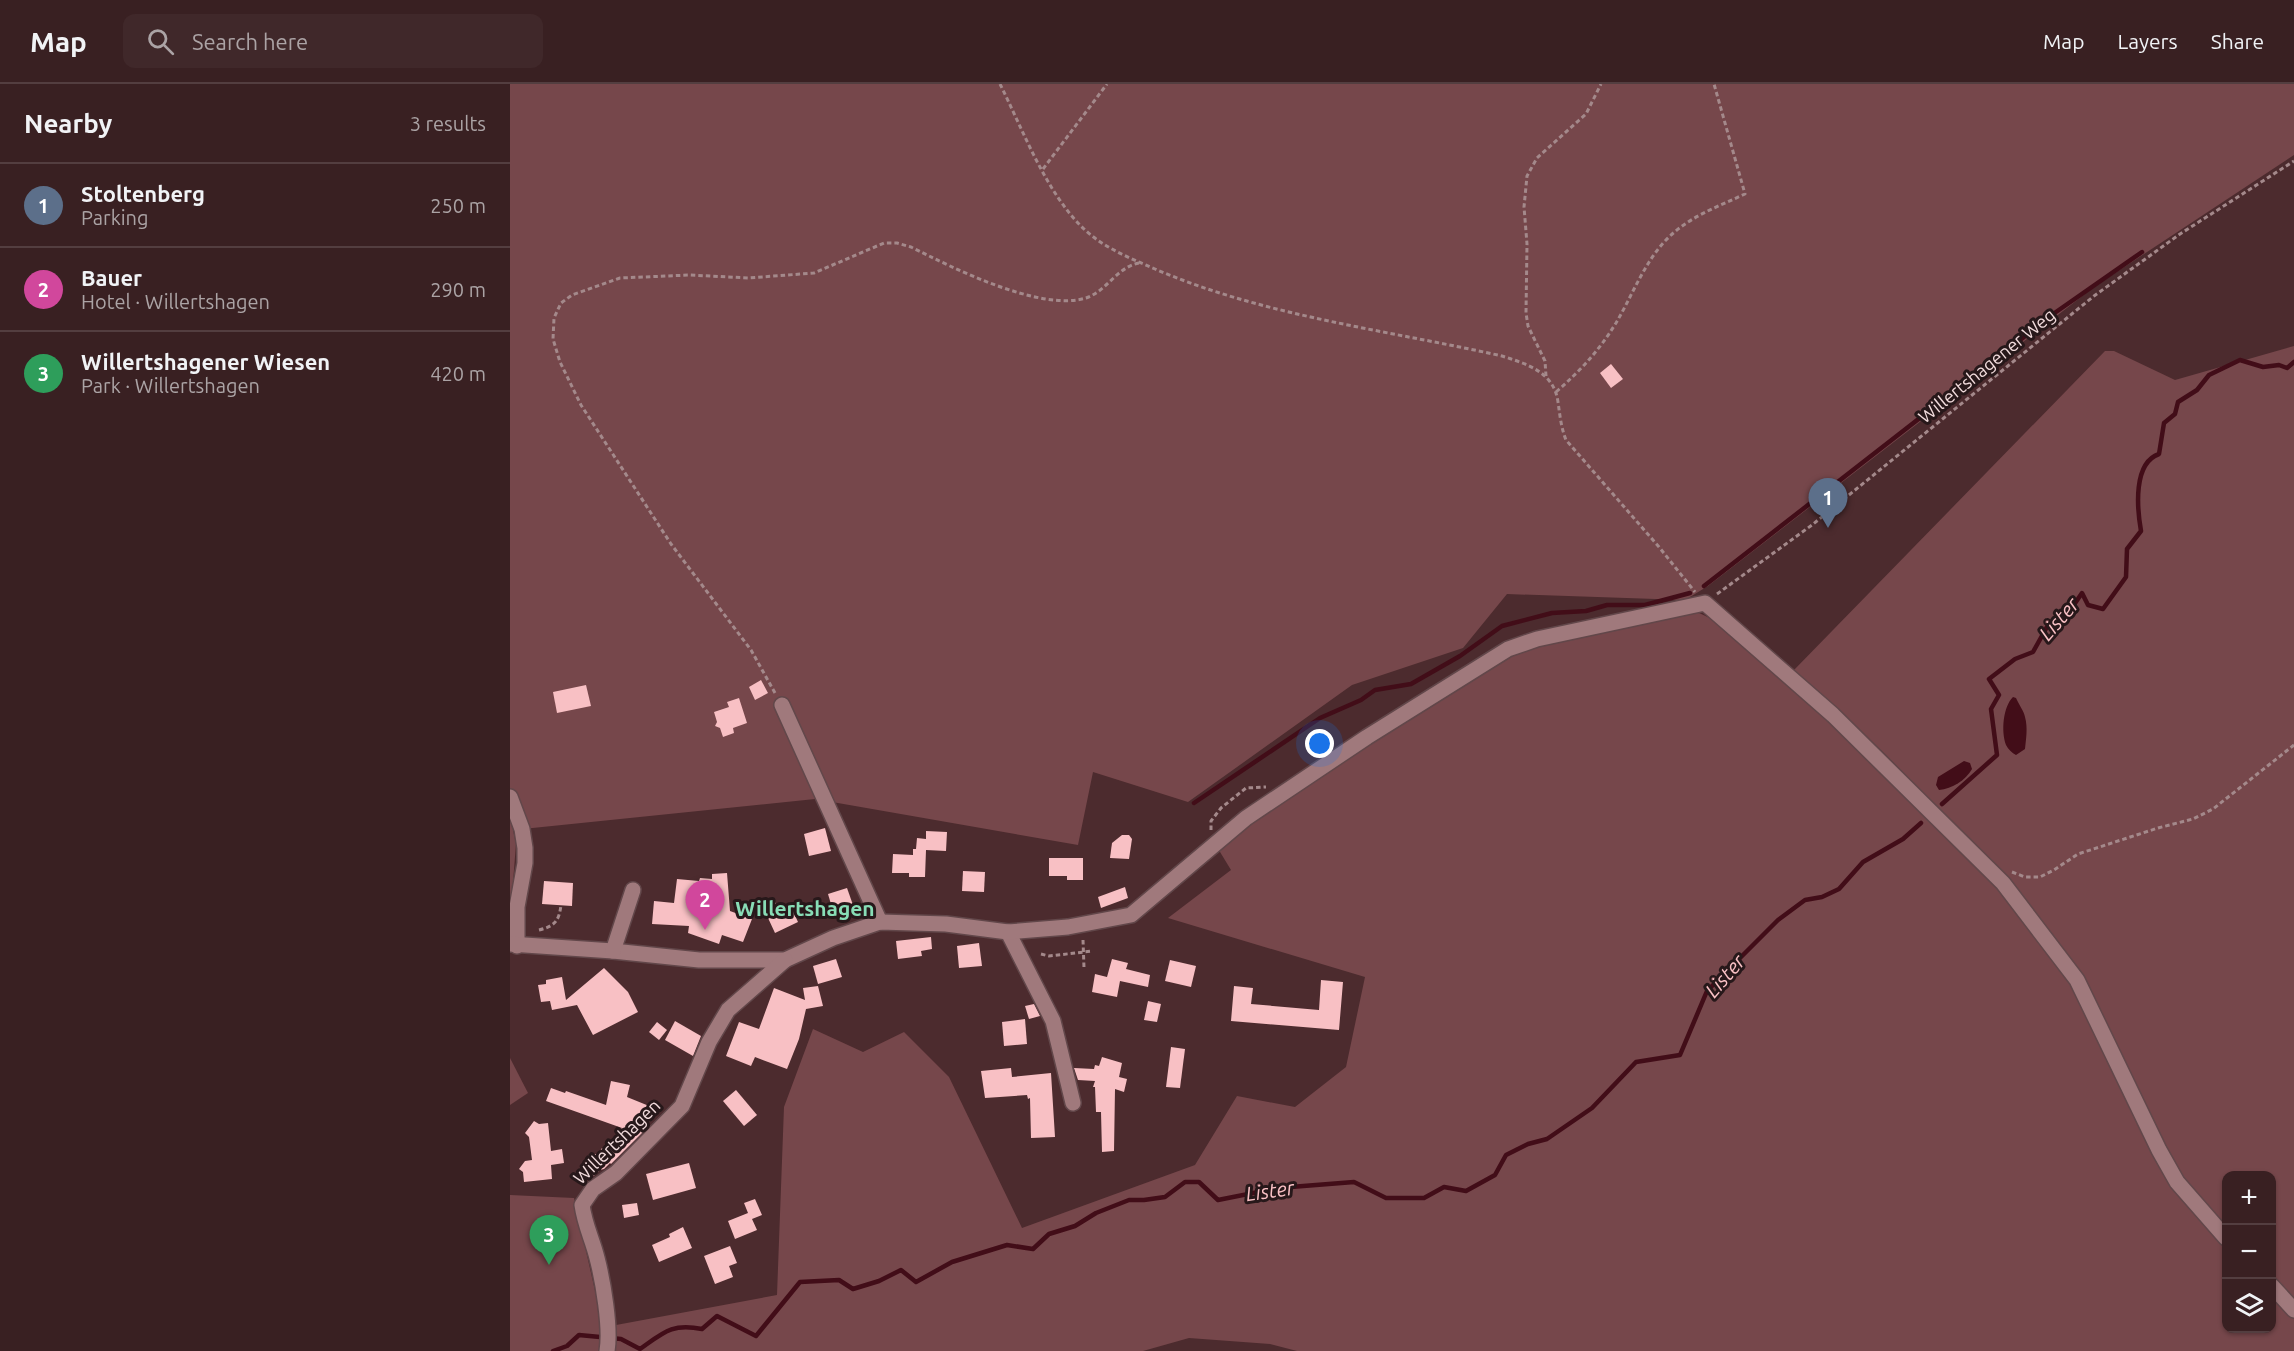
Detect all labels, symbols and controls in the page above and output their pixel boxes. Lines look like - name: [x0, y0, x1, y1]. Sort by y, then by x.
- search box: [123, 14, 543, 68]
- icon: search: [144, 25, 177, 58]
- text: Map: [30, 26, 87, 57]
- text: Search here: [192, 29, 308, 54]
- text: Map: [2043, 29, 2084, 53]
- text: Layers: [2117, 29, 2178, 53]
- text: Share: [2211, 29, 2264, 53]
- text: Nearby: [24, 109, 112, 138]
- text: 3 results: [410, 112, 486, 135]
- text: Stoltenberg: [81, 181, 205, 206]
- text: 1: [38, 194, 49, 217]
- text: 250 m: [430, 194, 486, 217]
- text: Parking: [81, 206, 149, 229]
- text: Bauer: [81, 265, 142, 290]
- text: 2: [38, 278, 49, 301]
- text: 290 m: [430, 278, 486, 301]
- text: Hotel · Willertshagen: [81, 290, 270, 313]
- street label: Willertshagener Weg: [1914, 304, 2059, 427]
- text: Willertshagener Wiesen: [81, 349, 330, 374]
- text: 3: [38, 362, 49, 385]
- text: 420 m: [430, 362, 486, 385]
- text: Park · Willertshagen: [81, 374, 260, 397]
- pin: 1: [1808, 478, 1848, 528]
- water label: Lister: [2034, 592, 2084, 645]
- your location: [1305, 729, 1334, 758]
- pin: 2: [686, 880, 724, 930]
- district label: Willertshagen: [735, 896, 875, 920]
- water label: Lister: [1700, 949, 1750, 1002]
- street label: Willertshagen: [569, 1095, 664, 1188]
- map controls: [2222, 1171, 2276, 1333]
- button: +: [2222, 1171, 2276, 1225]
- water label: Lister: [1244, 1176, 1297, 1205]
- pin: 3: [530, 1216, 568, 1265]
- button: −: [2222, 1225, 2276, 1279]
- button: layers: [2222, 1279, 2276, 1333]

